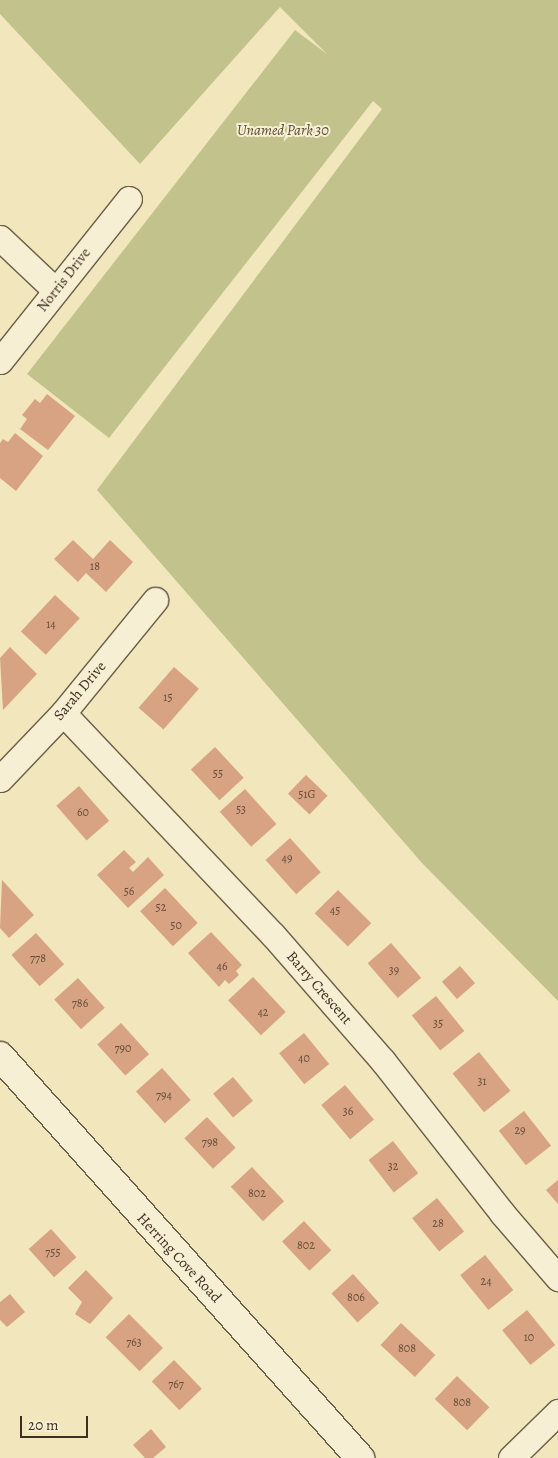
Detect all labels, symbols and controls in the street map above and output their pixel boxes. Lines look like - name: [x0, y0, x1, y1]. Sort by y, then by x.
- park label: Unamed Park 30: [237, 122, 329, 140]
- street label: Norris Drive: [33, 244, 95, 316]
- house number: 18: [90, 560, 100, 574]
- house number: 14: [46, 618, 56, 632]
- street label: Sarah Drive: [50, 658, 110, 724]
- house number: 15: [163, 691, 173, 705]
- house number: 55: [213, 767, 223, 781]
- house number: 51G: [298, 788, 316, 802]
- house number: 53: [236, 803, 246, 817]
- house number: 60: [77, 806, 89, 820]
- house number: 49: [282, 852, 292, 866]
- house number: 56: [124, 885, 134, 899]
- house number: 52: [156, 901, 166, 915]
- house number: 45: [330, 904, 340, 918]
- house number: 50: [170, 919, 182, 933]
- street label: Barry Crescent: [282, 948, 356, 1028]
- house number: 778: [30, 952, 46, 966]
- house number: 46: [217, 960, 227, 974]
- house number: 39: [389, 964, 399, 978]
- house number: 786: [72, 997, 88, 1011]
- house number: 42: [257, 1006, 269, 1020]
- house number: 35: [433, 1017, 443, 1031]
- house number: 790: [115, 1042, 131, 1056]
- house number: 40: [298, 1052, 310, 1066]
- house number: 31: [477, 1075, 487, 1089]
- house number: 794: [156, 1089, 172, 1103]
- house number: 36: [343, 1105, 353, 1119]
- house number: 29: [514, 1124, 526, 1138]
- house number: 798: [202, 1136, 218, 1150]
- house number: 32: [388, 1160, 398, 1174]
- house number: 802: [248, 1187, 266, 1201]
- street label: Herring Cove Road: [133, 1210, 225, 1306]
- house number: 28: [432, 1217, 444, 1231]
- house number: 802: [297, 1239, 315, 1253]
- house number: 755: [45, 1246, 61, 1260]
- house number: 24: [480, 1275, 492, 1289]
- house number: 806: [347, 1291, 365, 1305]
- house number: 10: [524, 1331, 534, 1345]
- house number: 763: [126, 1336, 142, 1350]
- house number: 808: [398, 1342, 416, 1356]
- house number: 767: [168, 1378, 184, 1392]
- house number: 808: [453, 1396, 471, 1410]
- scale bar: [22, 1406, 90, 1438]
- text: 20 m: [28, 1415, 59, 1435]

